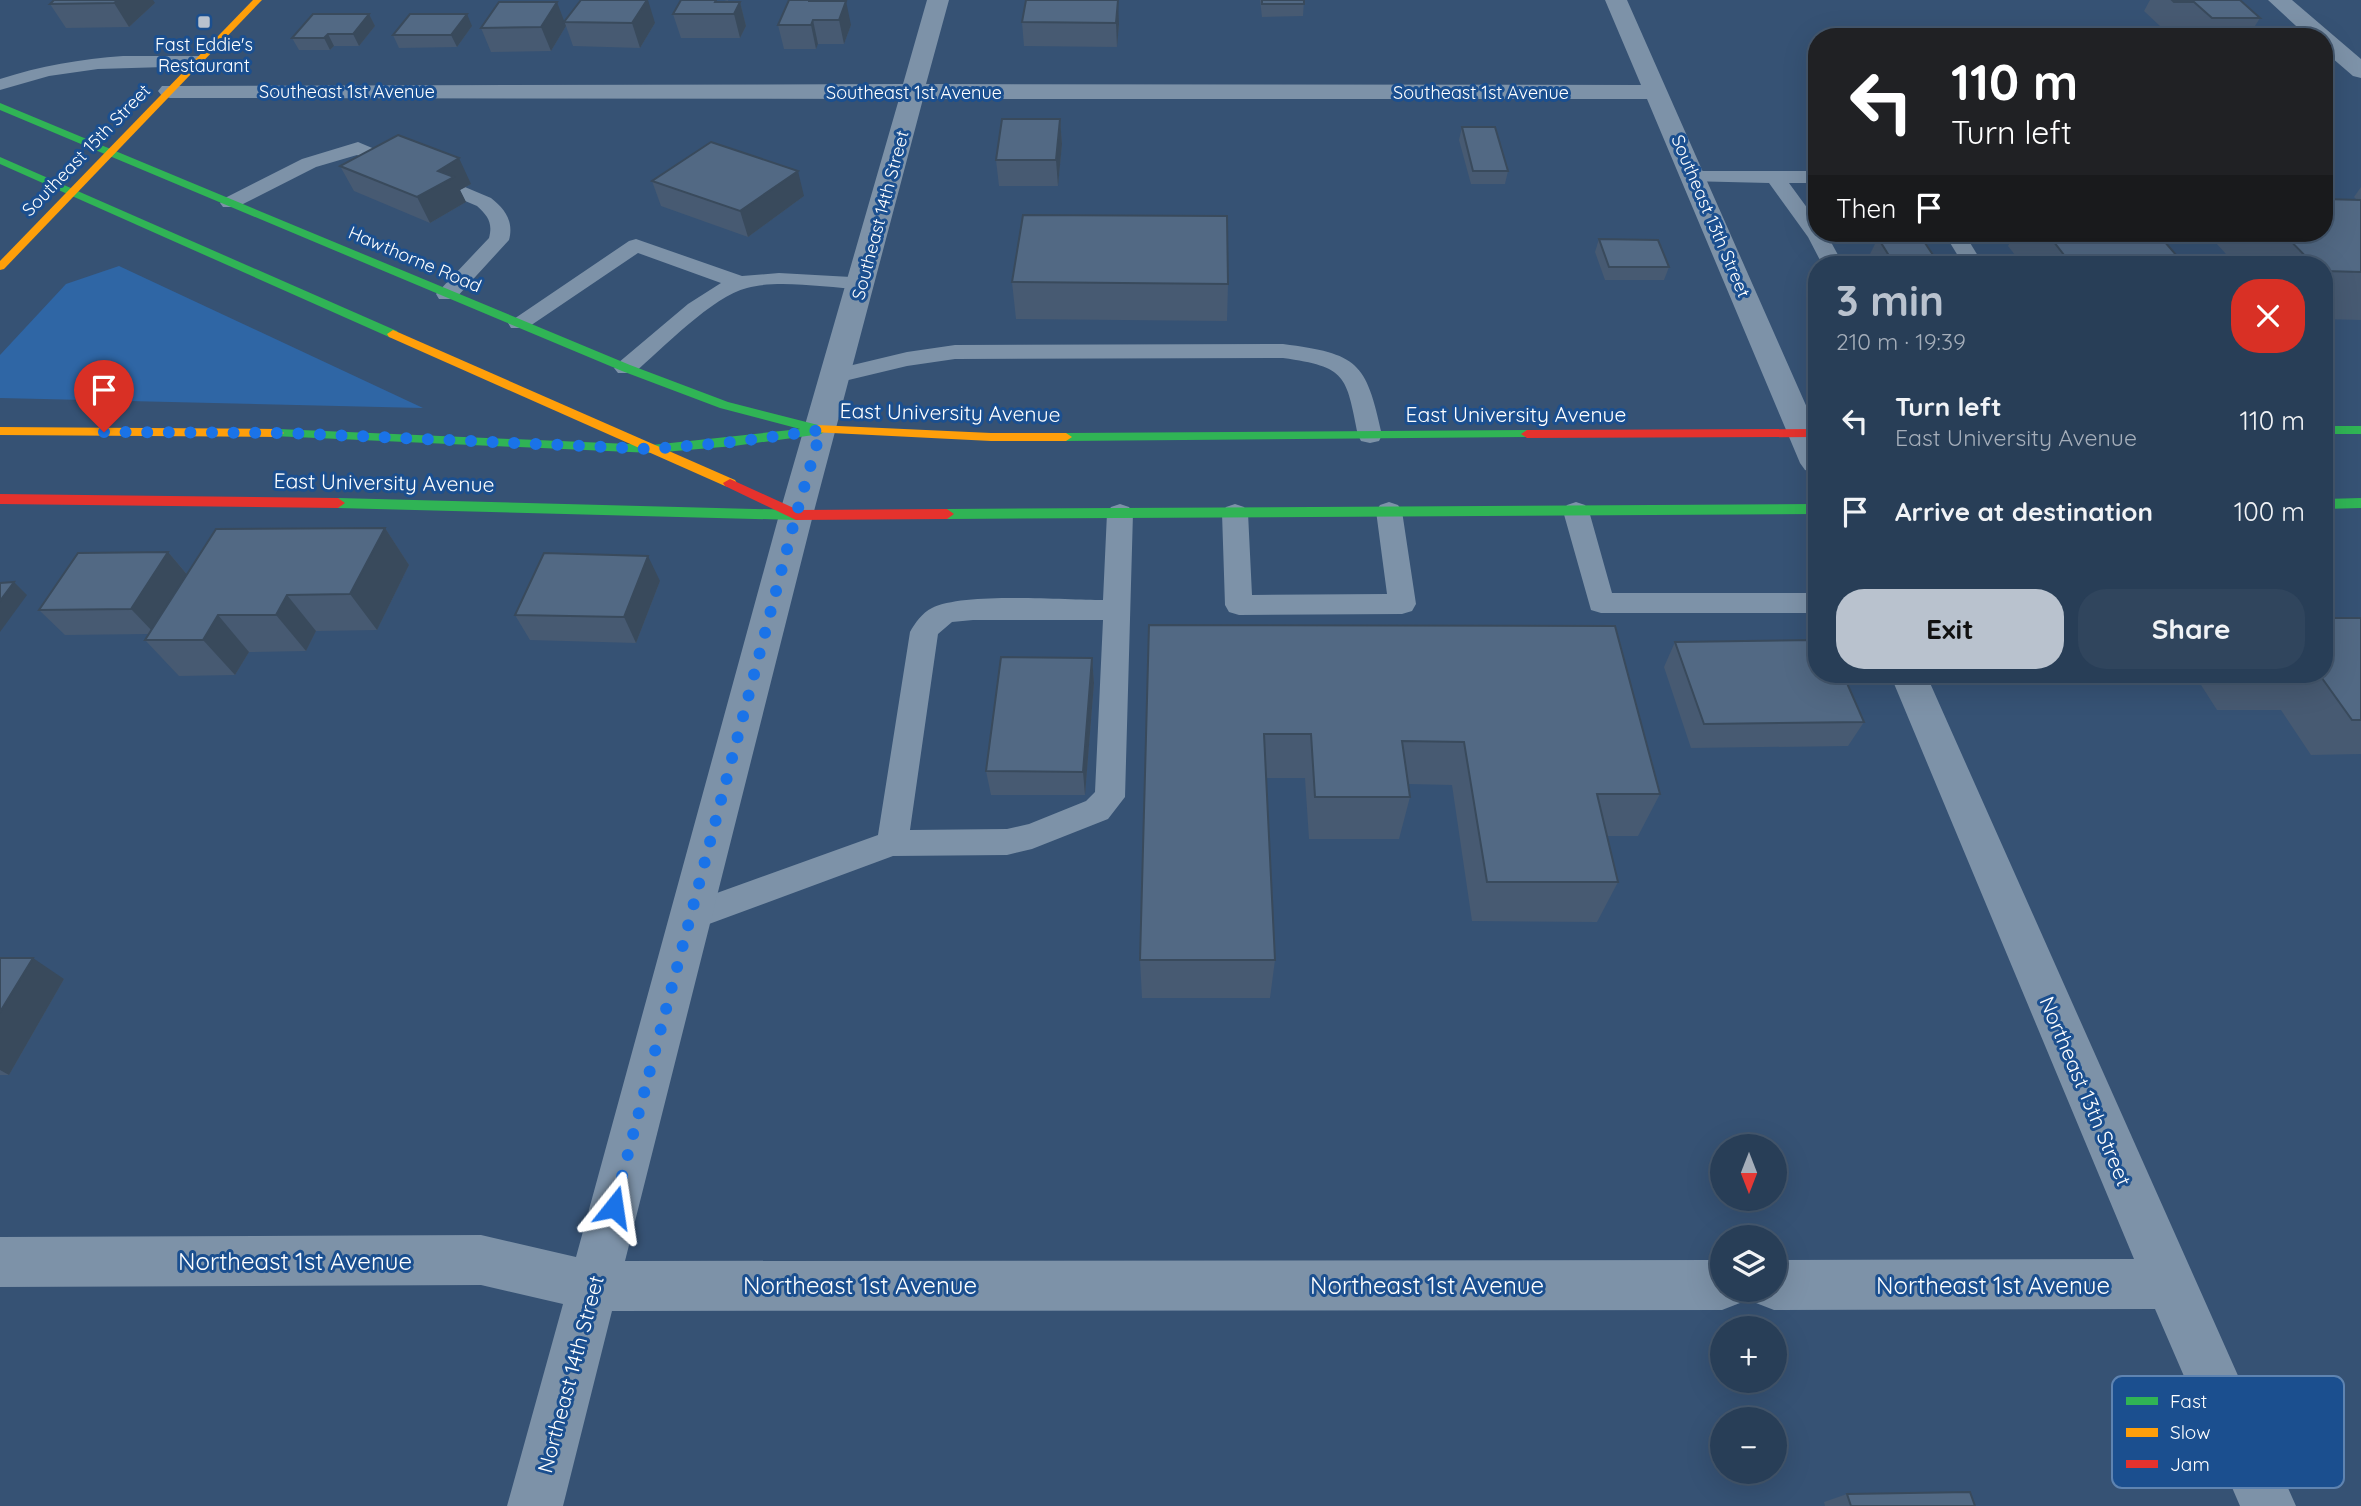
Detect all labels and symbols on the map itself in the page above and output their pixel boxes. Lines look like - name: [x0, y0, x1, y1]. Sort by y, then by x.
- marker: Fast Eddie's Restaurant: [196, 14, 212, 30]
- place label: Fast Eddie's Restaurant: [155, 33, 253, 77]
- street label: Southeast 15th Street: [17, 79, 155, 221]
- street label: Southeast 1st Avenue: [259, 80, 435, 103]
- street label: Southeast 1st Avenue: [826, 81, 1002, 104]
- street label: Southeast 1st Avenue: [1393, 81, 1569, 104]
- street label: Southeast 14th Street: [846, 128, 914, 302]
- street label: Southeast 13th Street: [1666, 131, 1756, 301]
- street label: Hawthorne Road: [345, 221, 485, 297]
- pin: [74, 360, 134, 432]
- street label: East University Avenue: [839, 397, 1061, 427]
- street label: East University Avenue: [1406, 401, 1626, 427]
- street label: East University Avenue: [273, 467, 495, 497]
- street label: Northeast 13th Street: [2034, 992, 2138, 1190]
- north arrow: [1710, 1134, 1787, 1211]
- position arrow: [577, 1170, 651, 1244]
- street label: Northeast 1st Avenue: [178, 1246, 412, 1276]
- street label: Northeast 1st Avenue: [743, 1270, 977, 1300]
- street label: Northeast 1st Avenue: [1310, 1270, 1544, 1300]
- street label: Northeast 1st Avenue: [1876, 1270, 2110, 1300]
- street label: Northeast 14th Street: [531, 1273, 609, 1475]
- legend: [2112, 1376, 2344, 1488]
- text: Fast: [2170, 1389, 2207, 1413]
- text: Slow: [2170, 1420, 2211, 1444]
- text: Jam: [2170, 1452, 2210, 1476]

